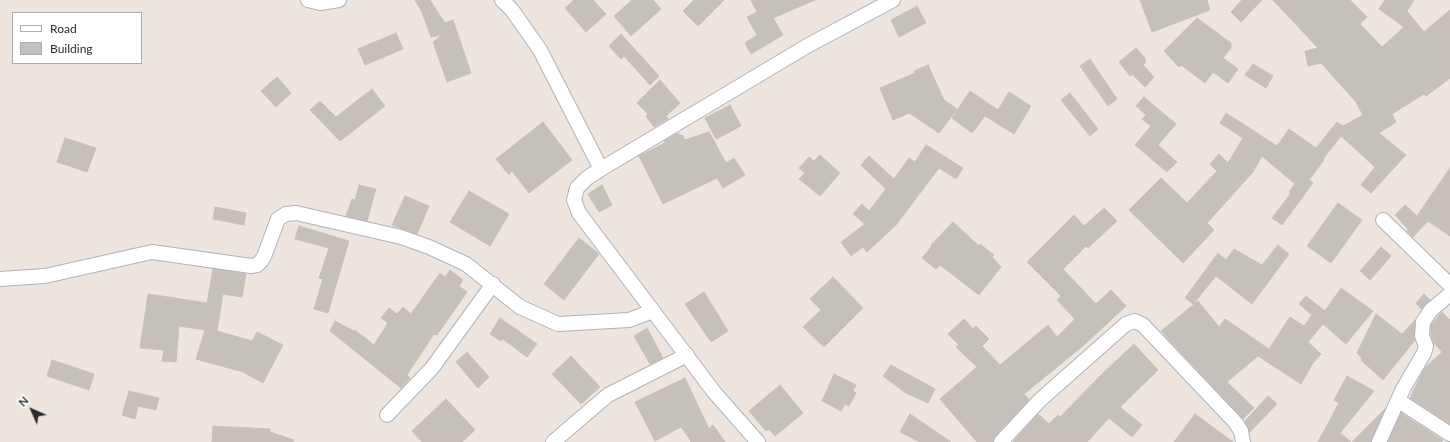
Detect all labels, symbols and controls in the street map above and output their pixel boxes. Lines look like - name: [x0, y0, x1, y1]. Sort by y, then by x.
- legend: [12, 12, 142, 64]
- text: Road: [50, 21, 77, 36]
- text: Building: [50, 41, 93, 56]
- north arrow: [12, 390, 52, 430]
- text: N: [16, 394, 31, 409]

